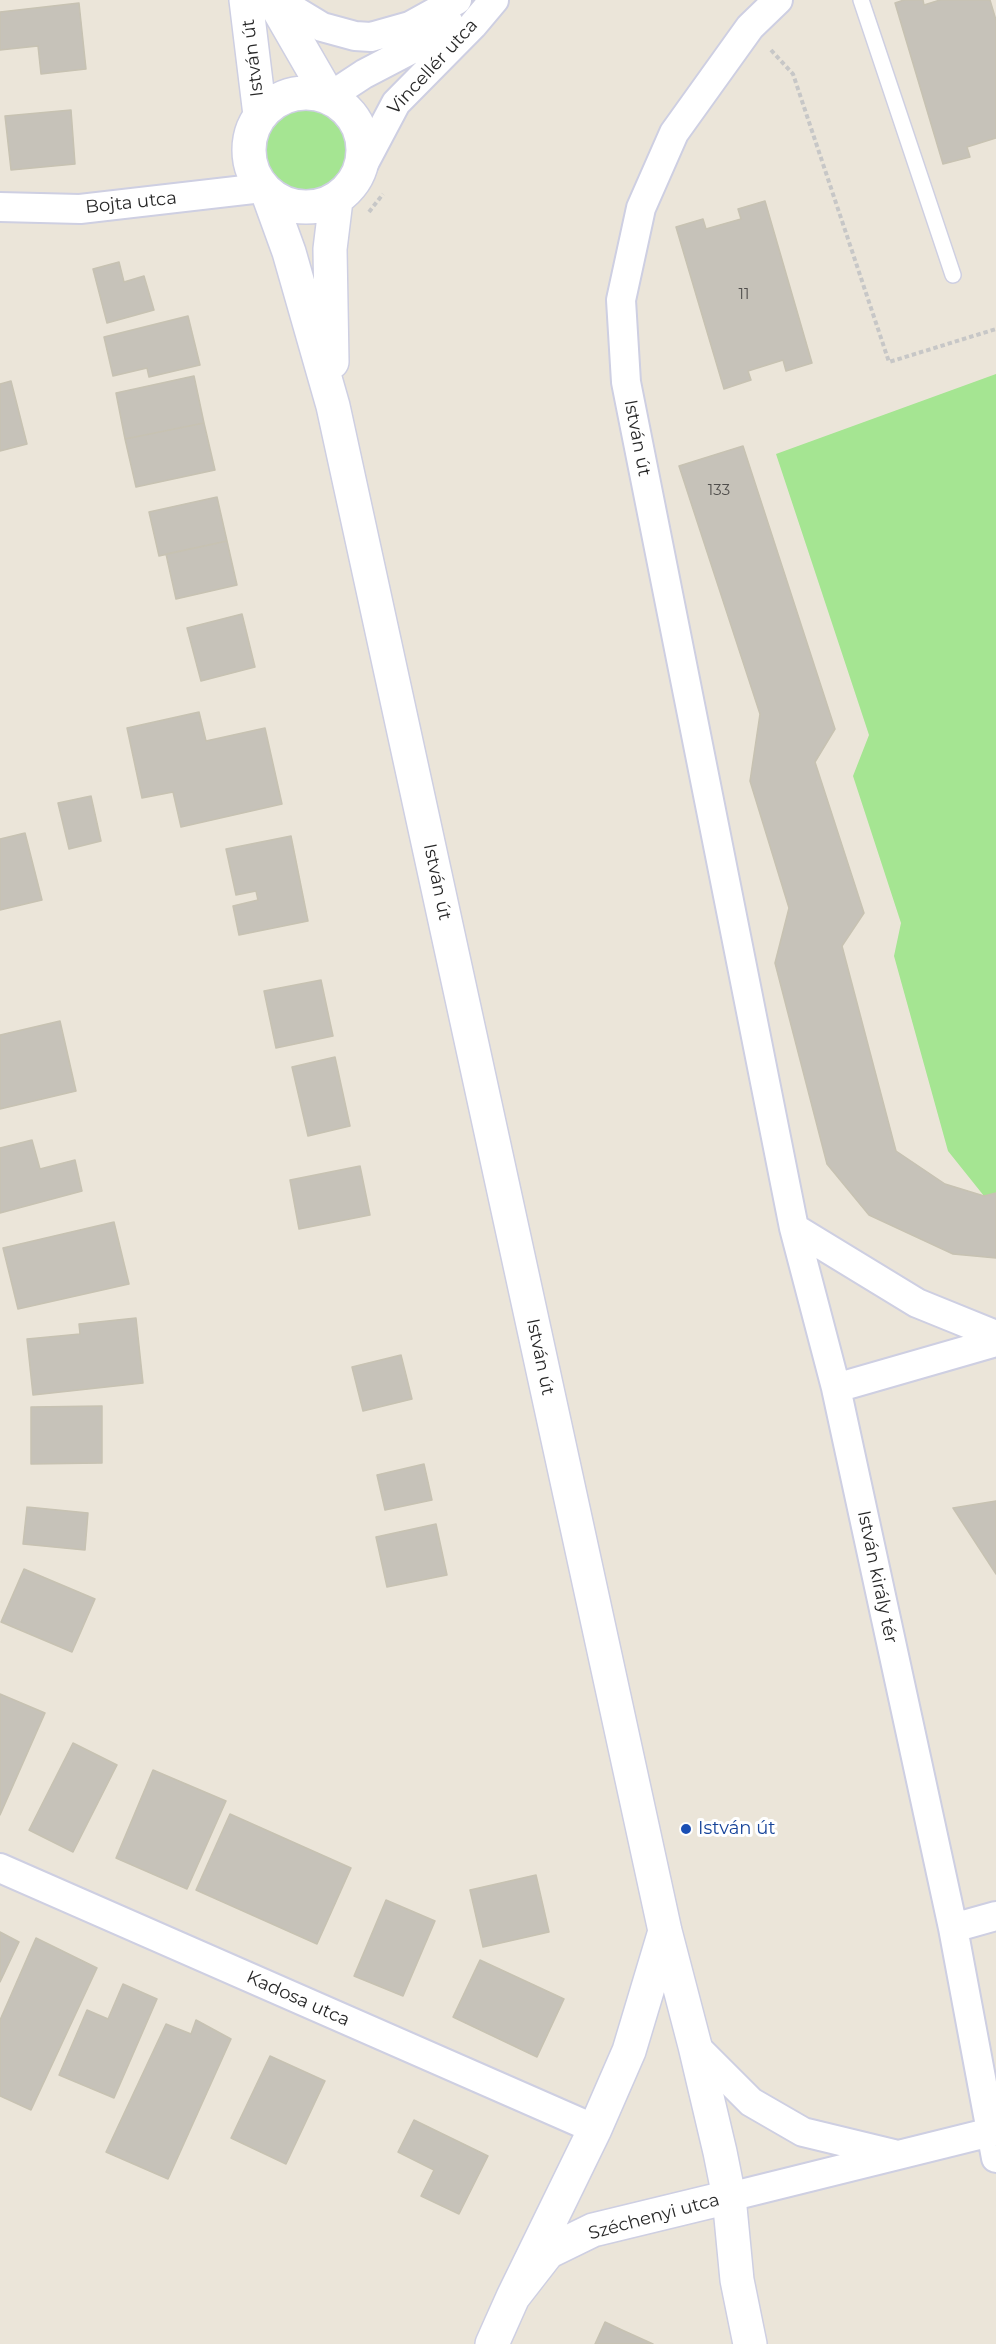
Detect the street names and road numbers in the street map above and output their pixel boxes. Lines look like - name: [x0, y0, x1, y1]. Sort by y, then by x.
- street label: Vincellér utca: [383, 15, 483, 119]
- street label: István út: [238, 18, 268, 98]
- street label: Bojta utca: [84, 187, 178, 219]
- street label: István út: [619, 398, 655, 478]
- street label: István út: [418, 842, 456, 922]
- street label: István út: [521, 1317, 559, 1397]
- street label: István király tér: [852, 1509, 902, 1645]
- street label: Kadosa utca: [243, 1967, 353, 2031]
- street label: Széchenyi utca: [586, 2189, 722, 2245]

